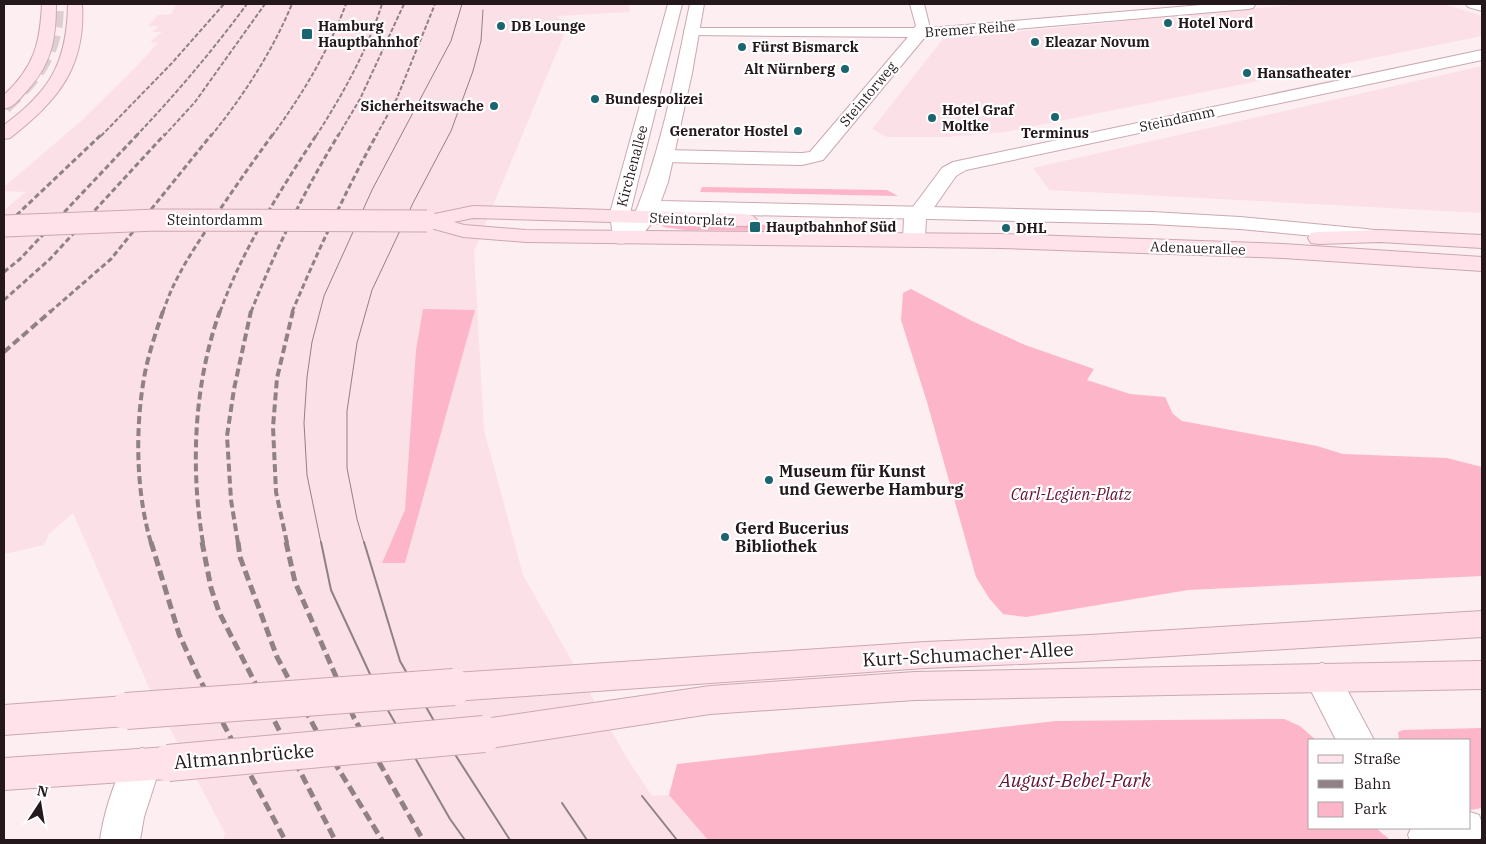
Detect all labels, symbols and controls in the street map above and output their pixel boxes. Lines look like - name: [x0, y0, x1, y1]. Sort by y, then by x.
- place label: Hotel Nord: [1178, 14, 1253, 32]
- place label: Hamburg Hauptbahnhof: [318, 17, 420, 51]
- place label: DB Lounge: [511, 17, 586, 35]
- street label: Bremer Reihe: [924, 17, 1016, 41]
- marker: Hotel Nord: [1162, 17, 1174, 29]
- marker: DB Lounge: [495, 20, 507, 32]
- marker: Hamburg Hauptbahnhof: [300, 27, 314, 41]
- place label: Eleazar Novum: [1045, 33, 1150, 51]
- marker: Eleazar Novum: [1029, 36, 1041, 48]
- place label: Fürst Bismarck: [752, 38, 859, 56]
- marker: Fürst Bismarck: [736, 41, 748, 53]
- street label: Steintorweg: [836, 58, 901, 130]
- place label: Alt Nürnberg: [744, 60, 836, 78]
- marker: Alt Nürnberg: [839, 63, 851, 75]
- place label: Hansatheater: [1257, 64, 1351, 82]
- marker: Hansatheater: [1241, 67, 1253, 79]
- place label: Bundespolizei: [605, 90, 703, 108]
- marker: Bundespolizei: [589, 93, 601, 105]
- place label: Sicherheitswache: [361, 97, 484, 115]
- marker: Sicherheitswache: [488, 100, 500, 112]
- place label: Hotel Graf Moltke: [942, 101, 1015, 135]
- street label: Steindamm: [1138, 102, 1216, 136]
- marker: Terminus: [1049, 111, 1061, 123]
- marker: Hotel Graf Moltke: [926, 112, 938, 124]
- place label: Generator Hostel: [669, 122, 788, 140]
- street label: Kirchenallee: [612, 123, 652, 209]
- place label: Terminus: [1021, 124, 1089, 142]
- marker: Generator Hostel: [792, 125, 804, 137]
- street label: Steintorplatz: [649, 209, 735, 229]
- street label: Steintordamm: [167, 211, 263, 229]
- place label: Hauptbahnhof Süd: [766, 218, 897, 236]
- place label: DHL: [1016, 219, 1047, 237]
- marker: Hauptbahnhof Süd: [748, 220, 762, 234]
- marker: DHL: [1000, 222, 1012, 234]
- street label: Adenauerallee: [1150, 237, 1246, 259]
- place label: Museum für Kunst und Gewerbe Hamburg: [779, 461, 964, 499]
- marker: Museum für Kunst und Gewerbe Hamburg: [763, 474, 775, 486]
- park label: Carl-Legien-Platz: [1011, 484, 1132, 504]
- place label: Gerd Bucerius Bibliothek: [735, 518, 849, 556]
- marker: Gerd Bucerius Bibliothek: [719, 531, 731, 543]
- street label: Kurt-Schumacher-Allee: [862, 636, 1074, 672]
- street label: Altmannbrücke: [173, 738, 315, 774]
- legend: [1308, 739, 1471, 829]
- text: Straße: [1354, 749, 1401, 768]
- park label: August-Bebel-Park: [997, 768, 1152, 792]
- text: Bahn: [1354, 774, 1392, 793]
- north arrow: [15, 779, 65, 829]
- text: N: [35, 781, 50, 801]
- text: Park: [1354, 799, 1387, 818]

